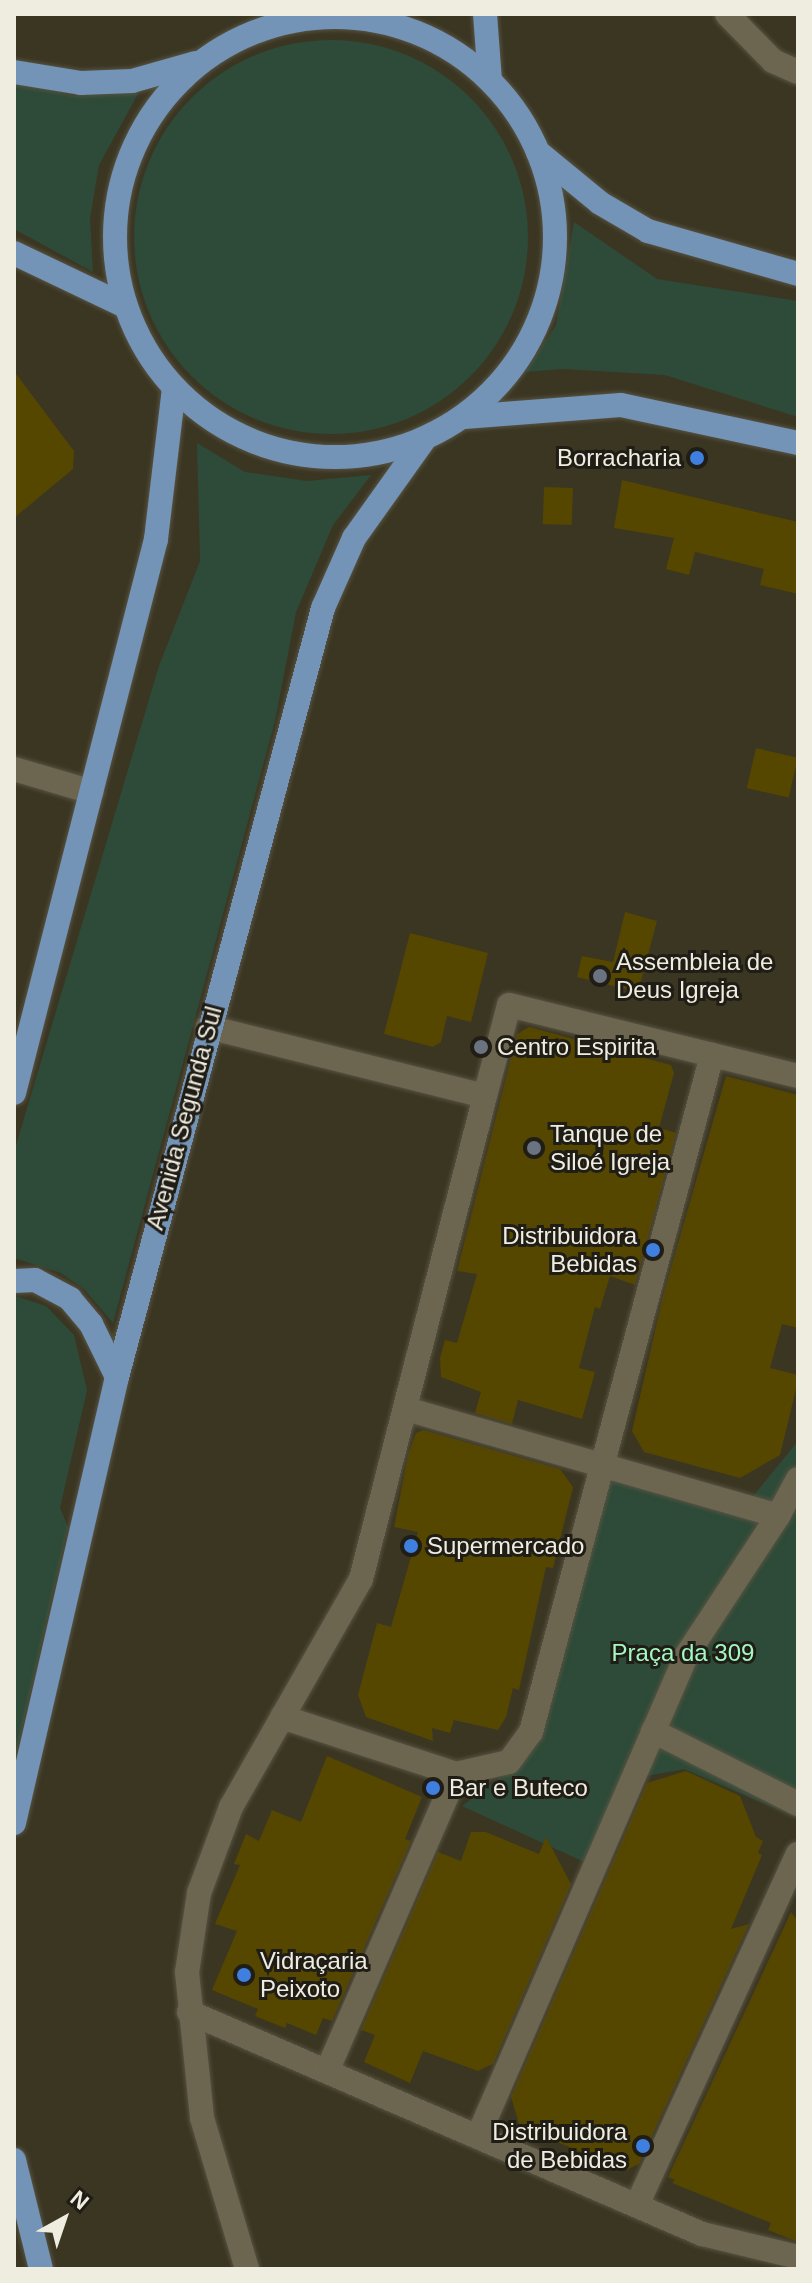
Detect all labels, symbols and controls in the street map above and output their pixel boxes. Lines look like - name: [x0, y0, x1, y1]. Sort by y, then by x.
- place label: Borracharia: [557, 444, 681, 472]
- marker: Borracharia: [688, 449, 706, 467]
- place label: Assembleia de Deus Igreja: [616, 948, 773, 1004]
- marker: Assembleia de Deus Igreja: [591, 967, 609, 985]
- street label: Avenida Segunda Sul: [140, 1003, 228, 1233]
- place label: Centro Espirita: [497, 1033, 656, 1061]
- marker: Centro Espirita: [472, 1038, 490, 1056]
- place label: Tanque de Siloé Igreja: [550, 1120, 670, 1176]
- marker: Tanque de Siloé Igreja: [525, 1139, 543, 1157]
- place label: Distribuidora Bebidas: [502, 1222, 637, 1278]
- marker: Distribuidora Bebidas: [644, 1241, 662, 1259]
- place label: Supermercado: [427, 1532, 584, 1560]
- marker: Supermercado: [402, 1537, 420, 1555]
- park label: Praça da 309: [612, 1639, 754, 1667]
- place label: Bar e Buteco: [449, 1774, 588, 1802]
- marker: Bar e Buteco: [424, 1779, 442, 1797]
- place label: Vidraçaria Peixoto: [260, 1947, 368, 2003]
- marker: Vidraçaria Peixoto: [235, 1966, 253, 1984]
- place label: Distribuidora de Bebidas: [492, 2118, 627, 2174]
- marker: Distribuidora de Bebidas: [634, 2137, 652, 2155]
- north arrow: [24, 2179, 104, 2259]
- text: N: [66, 2186, 94, 2215]

